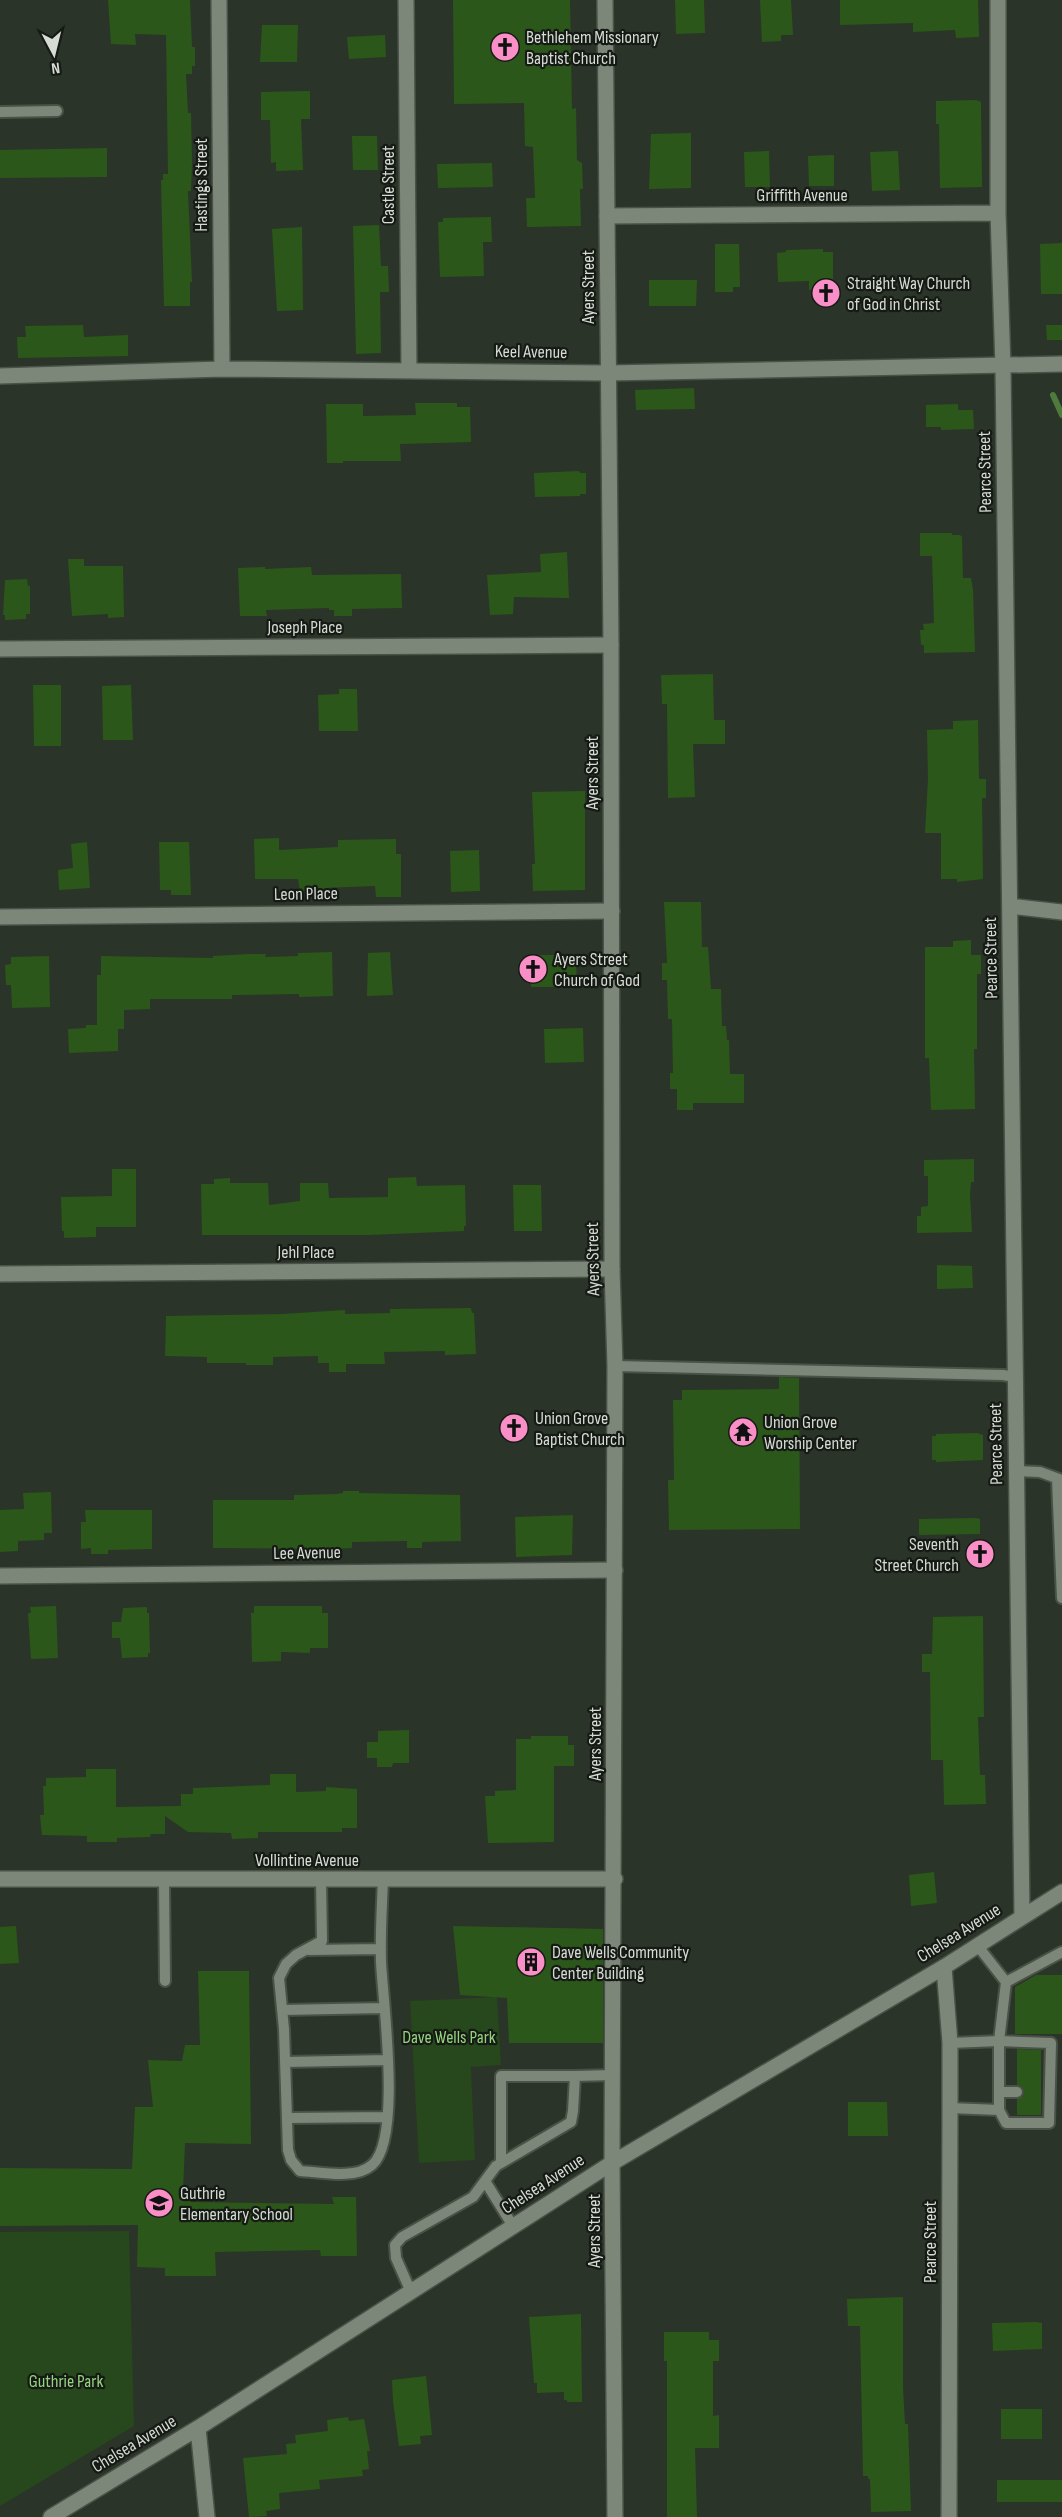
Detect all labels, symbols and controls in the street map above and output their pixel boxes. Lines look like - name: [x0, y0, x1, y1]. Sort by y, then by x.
- north arrow: [24, 24, 84, 84]
- place label: Bethlehem Missionary Baptist Church: [526, 27, 659, 69]
- church icon: Bethlehem Missionary Baptist Church: [489, 31, 521, 63]
- text: N: [50, 57, 61, 77]
- street label: Hastings Street: [191, 138, 212, 232]
- street label: Castle Street: [378, 145, 399, 224]
- street label: Griffith Avenue: [756, 185, 848, 206]
- street label: Ayers Street: [578, 250, 599, 325]
- place label: Straight Way Church of God in Christ: [847, 273, 970, 315]
- church icon: Straight Way Church of God in Christ: [810, 277, 842, 309]
- street label: Keel Avenue: [495, 341, 567, 363]
- street label: Pearce Street: [974, 430, 996, 513]
- street label: Joseph Place: [266, 617, 343, 638]
- street label: Ayers Street: [582, 736, 603, 811]
- street label: Leon Place: [274, 883, 338, 905]
- street label: Pearce Street: [980, 916, 1002, 999]
- place label: Ayers Street Church of God: [553, 949, 640, 991]
- church icon: Ayers Street Church of God: [517, 953, 549, 985]
- street label: Ayers Street: [582, 1221, 604, 1297]
- street label: Jehl Place: [276, 1242, 335, 1263]
- street label: Pearce Street: [985, 1402, 1007, 1485]
- place label: Union Grove Baptist Church: [535, 1408, 625, 1450]
- church icon: Union Grove Baptist Church: [498, 1412, 530, 1444]
- place label: Union Grove Worship Center: [764, 1412, 857, 1454]
- temple icon: Union Grove Worship Center: [727, 1416, 759, 1448]
- place label: Seventh Street Church: [874, 1534, 959, 1576]
- church icon: Seventh Street Church: [964, 1538, 996, 1570]
- street label: Lee Avenue: [273, 1542, 341, 1564]
- street label: Ayers Street: [585, 1707, 606, 1782]
- street label: Vollintine Avenue: [255, 1850, 359, 1871]
- street label: Chelsea Avenue: [913, 1899, 1005, 1967]
- place label: Dave Wells Community Center Building: [552, 1942, 689, 1984]
- building icon: Dave Wells Community Center Building: [515, 1946, 547, 1978]
- park label: Dave Wells Park: [402, 2027, 496, 2048]
- street label: Chelsea Avenue: [498, 2149, 588, 2219]
- place label: Guthrie Elementary School: [180, 2183, 293, 2225]
- school or university icon: Guthrie Elementary School: [143, 2187, 175, 2219]
- street label: Ayers Street: [584, 2194, 605, 2269]
- street label: Pearce Street: [920, 2201, 941, 2283]
- park label: Guthrie Park: [29, 2371, 103, 2392]
- street label: Chelsea Avenue: [88, 2411, 180, 2477]

